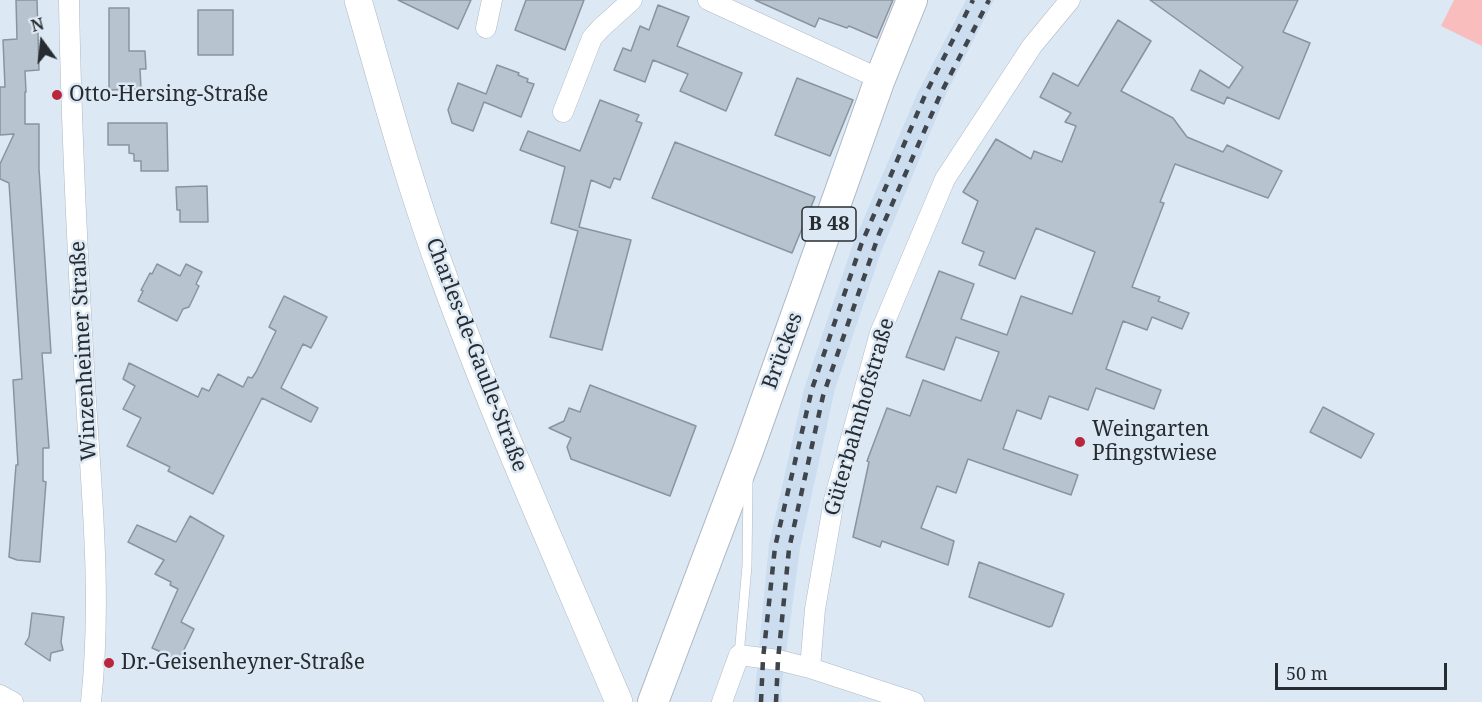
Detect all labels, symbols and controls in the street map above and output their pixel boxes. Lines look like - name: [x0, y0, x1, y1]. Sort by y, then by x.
- north arrow: [12, 12, 72, 72]
- text: N: [28, 12, 46, 37]
- place label: Otto-Hersing-Straße: [69, 82, 268, 108]
- marker: Otto-Hersing-Straße: [50, 88, 64, 102]
- road number: B 48: [802, 207, 856, 241]
- street label: Charles-de-Gaulle-Straße: [420, 235, 532, 475]
- street label: Winzenheimer Straße: [66, 240, 102, 462]
- street label: Brückes: [758, 309, 808, 393]
- street label: Güterbahnhofstraße: [820, 315, 900, 519]
- place label: Weingarten Pfingstwiese: [1092, 417, 1217, 467]
- marker: Weingarten Pfingstwiese: [1073, 435, 1087, 449]
- place label: Dr.-Geisenheyner-Straße: [121, 650, 365, 676]
- scale bar: [1278, 651, 1450, 689]
- marker: Dr.-Geisenheyner-Straße: [102, 656, 116, 670]
- text: 50 m: [1286, 661, 1328, 685]

